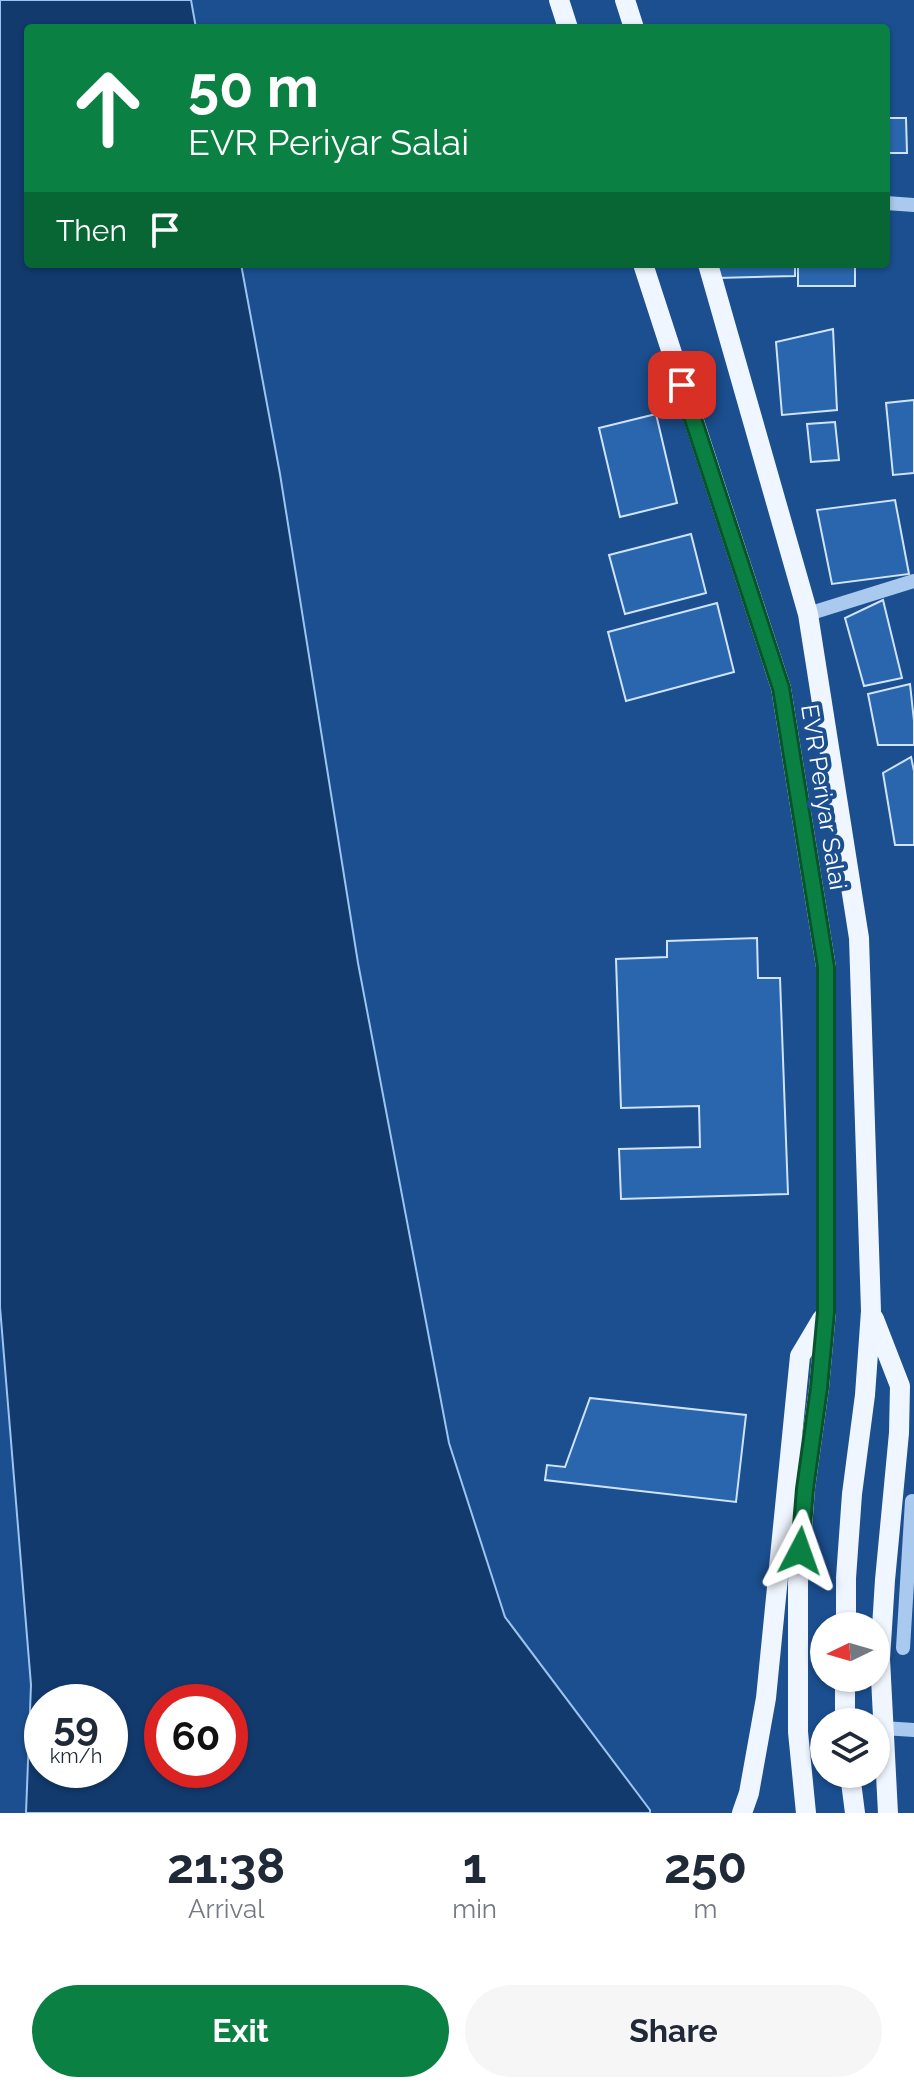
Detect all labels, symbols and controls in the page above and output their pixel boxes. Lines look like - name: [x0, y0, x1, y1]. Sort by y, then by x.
- text: 50 m: [188, 54, 319, 120]
- icon: ahead: [56, 56, 160, 160]
- text: EVR Periyar Salai: [188, 121, 469, 163]
- icon: arrive: [143, 208, 187, 252]
- text: Then: [56, 213, 127, 248]
- pin: [648, 351, 716, 419]
- icon: arrive: [660, 363, 704, 407]
- street label: EVR Periyar Salai: [795, 702, 853, 892]
- position arrow: [758, 1509, 842, 1593]
- north arrow: [810, 1612, 890, 1692]
- map controls: [810, 1612, 890, 1788]
- speed limit sign: 60: [144, 1684, 248, 1788]
- text: 59: [53, 1702, 99, 1749]
- button: layers: [810, 1708, 890, 1788]
- text: km/h: [50, 1744, 102, 1768]
- text: 21:38: [167, 1838, 285, 1894]
- text: 1: [463, 1838, 486, 1894]
- text: 250: [664, 1838, 747, 1894]
- text: Arrival: [188, 1894, 264, 1924]
- text: min: [452, 1894, 497, 1924]
- text: m: [694, 1894, 717, 1924]
- button: Exit: [32, 1985, 449, 2077]
- button: Share: [465, 1985, 882, 2077]

